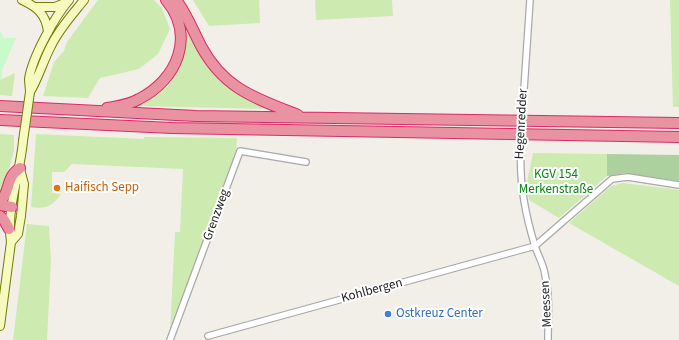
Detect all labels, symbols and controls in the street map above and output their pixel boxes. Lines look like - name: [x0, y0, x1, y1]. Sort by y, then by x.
- street label: Hegenredder: [512, 88, 532, 160]
- park label: KGV 154 Merkenstraße: [519, 167, 593, 198]
- place label: Haifisch Sepp: [65, 180, 139, 196]
- marker: Haifisch Sepp: [52, 183, 62, 193]
- street label: Grenzweg: [200, 187, 234, 243]
- street label: Kohlbergen: [340, 275, 404, 307]
- street label: Meessen: [538, 280, 556, 328]
- place label: Ostkreuz Center: [396, 306, 483, 322]
- marker: Ostkreuz Center: [383, 309, 393, 319]

